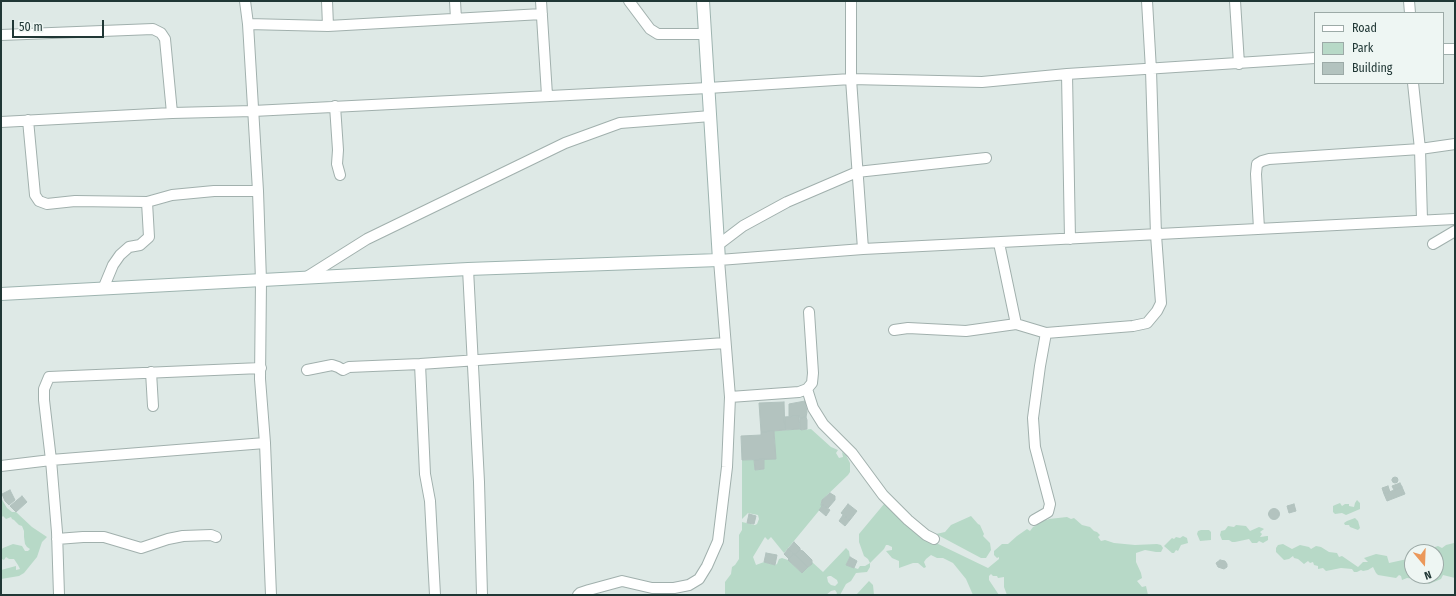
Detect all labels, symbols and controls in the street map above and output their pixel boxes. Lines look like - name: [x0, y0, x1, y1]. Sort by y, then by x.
- scale bar: [14, 12, 106, 38]
- legend: [1314, 12, 1444, 84]
- text: 50 m: [19, 20, 43, 34]
- text: Road: [1352, 21, 1377, 35]
- text: Park: [1352, 41, 1373, 55]
- text: Building: [1352, 61, 1392, 75]
- north arrow: [1404, 544, 1444, 584]
- text: N: [1423, 568, 1433, 582]

